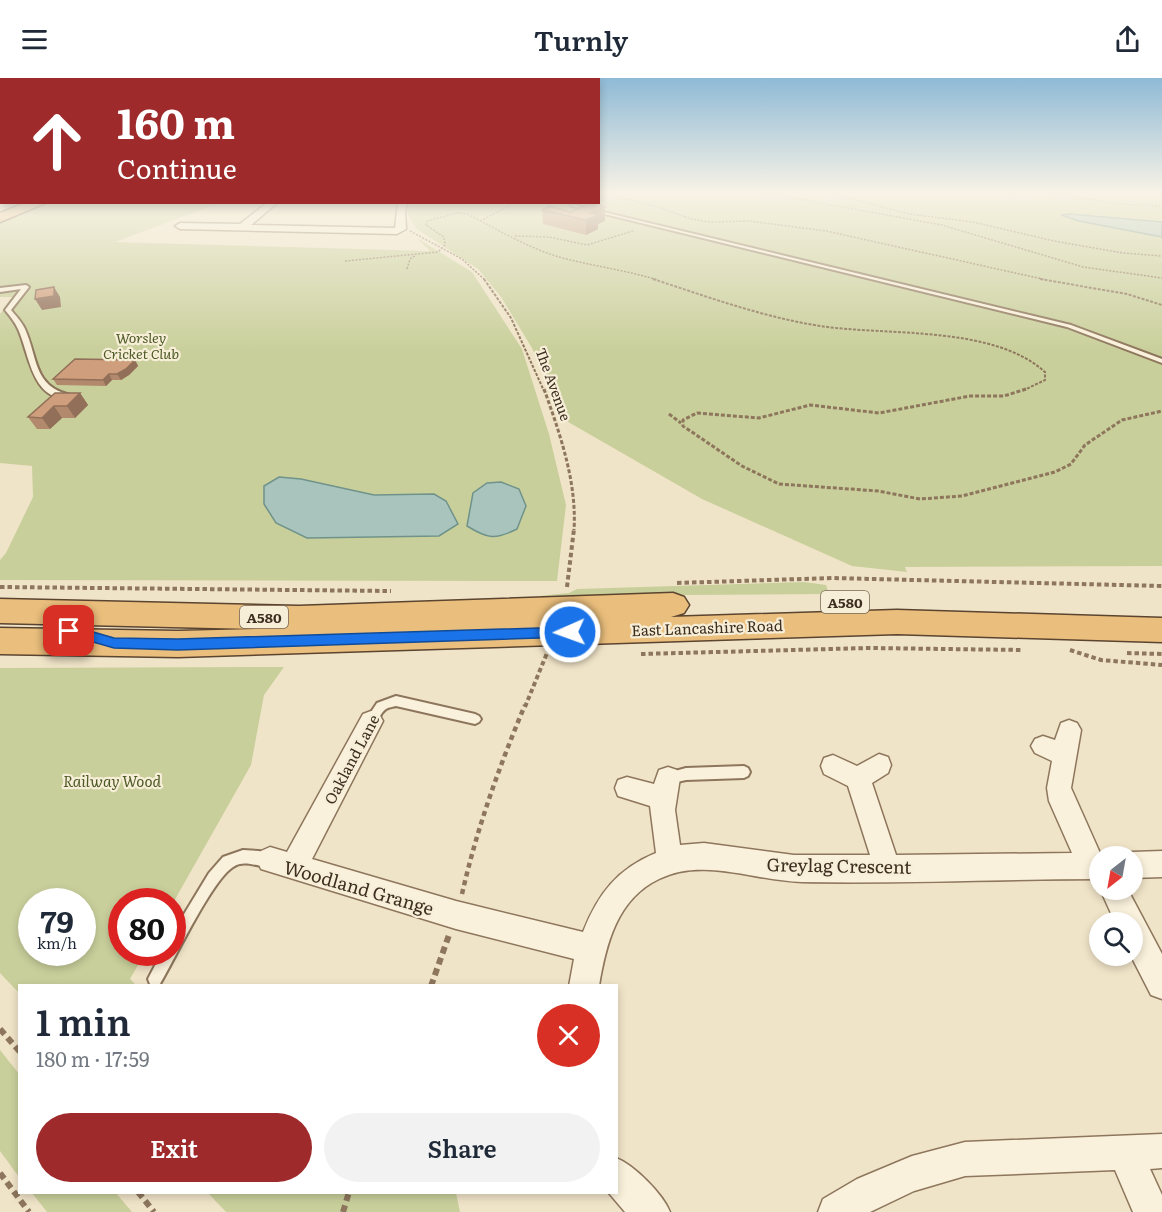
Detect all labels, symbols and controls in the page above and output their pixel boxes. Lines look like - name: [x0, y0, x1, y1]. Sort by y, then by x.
- text: Turnly: [534, 19, 628, 59]
- icon: menu: [18, 23, 51, 56]
- icon: share: [1111, 23, 1144, 56]
- text: 160 m: [117, 90, 235, 152]
- icon: ahead: [18, 102, 96, 180]
- text: Continue: [117, 147, 237, 187]
- park label: Worsley Cricket Club: [103, 327, 179, 363]
- street label: The Avenue: [532, 345, 576, 423]
- road number: A580: [821, 591, 869, 613]
- position arrow: [538, 600, 602, 664]
- pin: [43, 605, 94, 656]
- road number: A580: [240, 606, 288, 628]
- street label: East Lancashire Road: [631, 613, 783, 641]
- icon: arrive: [52, 614, 85, 647]
- street label: Oakland Lane: [318, 710, 384, 808]
- park label: Railway Wood: [63, 769, 162, 792]
- north arrow: [1089, 846, 1143, 900]
- map controls: [1089, 846, 1143, 966]
- street label: Greylag Crescent: [766, 850, 912, 880]
- street label: Woodland Grange: [281, 853, 437, 921]
- speed limit sign: 80: [108, 888, 186, 966]
- text: 79: [40, 898, 74, 942]
- button: search: [1089, 912, 1143, 966]
- text: km/h: [37, 931, 77, 954]
- text: 1 min: [36, 994, 131, 1047]
- button: close: [537, 1004, 600, 1067]
- text: 180 m · 17:59: [36, 1043, 149, 1073]
- button: Exit: [36, 1113, 312, 1182]
- button: Share: [324, 1113, 600, 1182]

